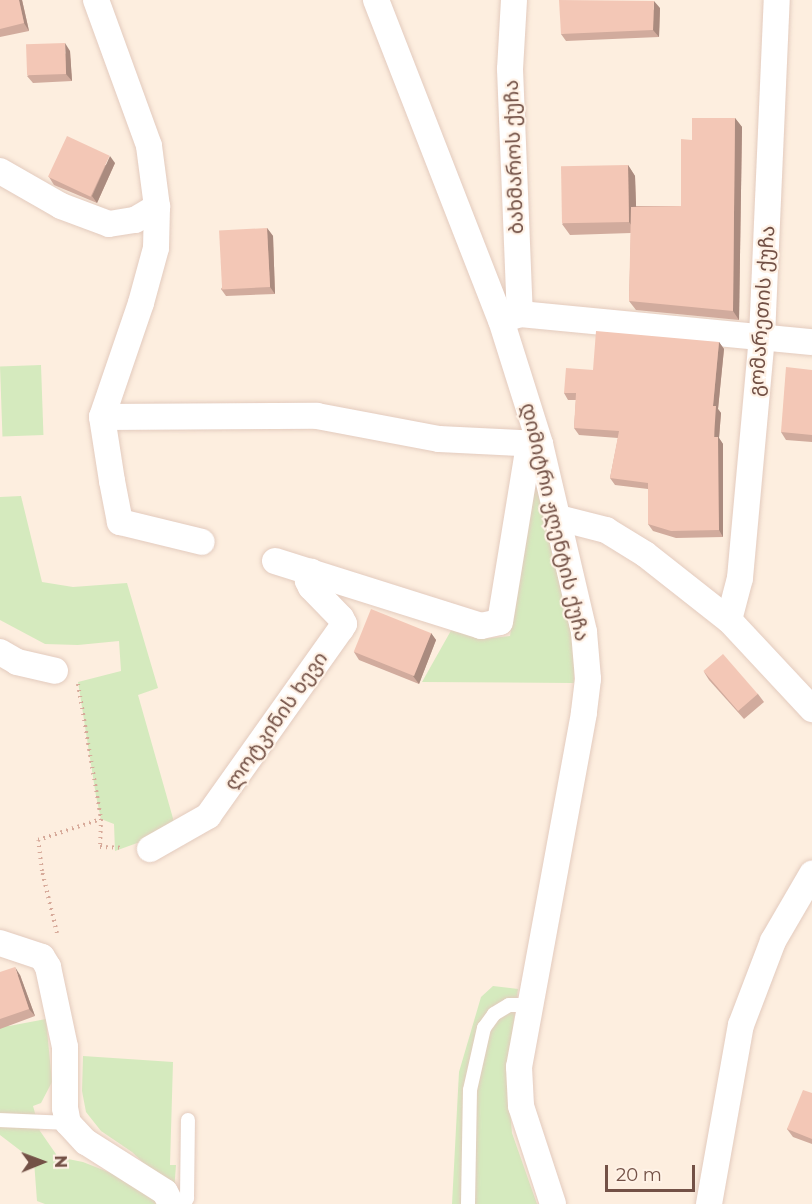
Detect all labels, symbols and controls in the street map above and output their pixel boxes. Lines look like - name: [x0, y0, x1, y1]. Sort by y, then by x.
- street label: ბახმაროს ქუჩა: [499, 79, 529, 235]
- street label: გომარეთის ქუჩა: [744, 225, 780, 397]
- street label: დიმიტრი ჟღენტის ქუჩა: [516, 401, 594, 643]
- street label: ლოტკინის ხევი: [219, 647, 333, 795]
- north arrow: [12, 1132, 72, 1192]
- scale bar: [608, 1153, 698, 1191]
- text: N: [51, 1155, 70, 1168]
- text: 20 m: [616, 1164, 662, 1186]

